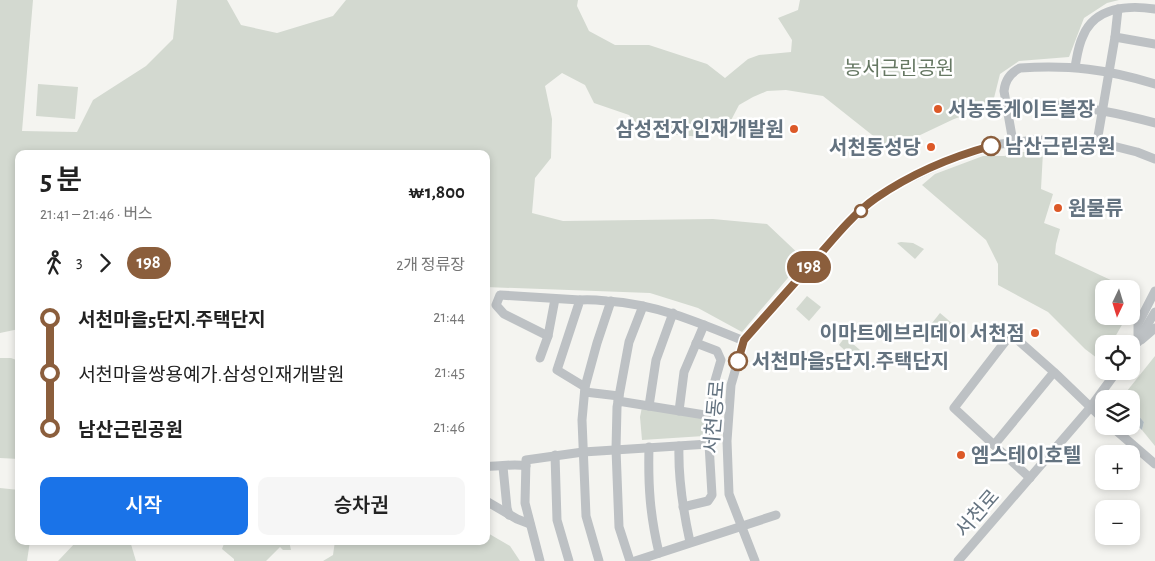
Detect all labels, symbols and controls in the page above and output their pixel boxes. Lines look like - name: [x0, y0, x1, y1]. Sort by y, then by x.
- park label: 농서근린공원: [844, 58, 954, 79]
- place label: 서농동게이트볼장: [948, 99, 1095, 120]
- marker: 서농동게이트볼장: [932, 103, 944, 115]
- place label: 삼성전자 인재개발원: [615, 119, 784, 140]
- marker: 삼성전자 인재개발원: [788, 123, 800, 135]
- marker: 남산근린공원: [981, 136, 1001, 156]
- place label: 남산근린공원: [1005, 136, 1115, 157]
- place label: 서천동성당: [829, 137, 921, 158]
- marker: 서천동성당: [925, 141, 937, 153]
- text: 5 분: [40, 167, 82, 195]
- text: ₩1,800: [408, 183, 465, 202]
- place label: 원물류: [1068, 198, 1123, 219]
- marker: 원물류: [1052, 202, 1064, 214]
- unlabelled marker: [854, 204, 868, 218]
- text: 21:41 – 21:46 · 버스: [40, 206, 153, 222]
- icon: walk: [40, 249, 68, 277]
- icon: forward: [91, 249, 119, 277]
- line badge: 198: [780, 251, 838, 283]
- text: 3: [76, 254, 83, 270]
- text: 198: [137, 254, 161, 272]
- text: 2개 정류장: [396, 257, 465, 273]
- text: 198: [797, 258, 821, 276]
- north arrow: [1095, 280, 1140, 325]
- map controls: [1095, 280, 1140, 545]
- text: 21:44: [433, 309, 465, 325]
- text: 서천마을5단지.주택단지: [78, 311, 265, 330]
- place label: 이마트에브리데이 서천점: [820, 323, 1025, 344]
- marker: 이마트에브리데이 서천점: [1029, 327, 1041, 339]
- button: locate: [1095, 335, 1140, 380]
- marker: 서천마을5단지.주택단지: [728, 351, 748, 371]
- place label: 서천마을5단지.주택단지: [752, 351, 949, 372]
- text: 21:45: [434, 364, 465, 380]
- text: 서천마을쌍용예가.삼성인재개발원: [78, 366, 345, 385]
- street label: 서천동로: [701, 379, 728, 455]
- button: layers: [1095, 390, 1140, 435]
- text: 21:46: [433, 419, 465, 435]
- text: 남산근린공원: [78, 421, 183, 440]
- place label: 엠스테이호텔: [971, 445, 1081, 466]
- button: +: [1095, 445, 1140, 490]
- marker: 엠스테이호텔: [955, 449, 967, 461]
- button: 시작: [40, 477, 248, 535]
- button: 승차권: [258, 477, 465, 535]
- street label: 서천로: [951, 486, 1003, 541]
- button: −: [1095, 500, 1140, 545]

